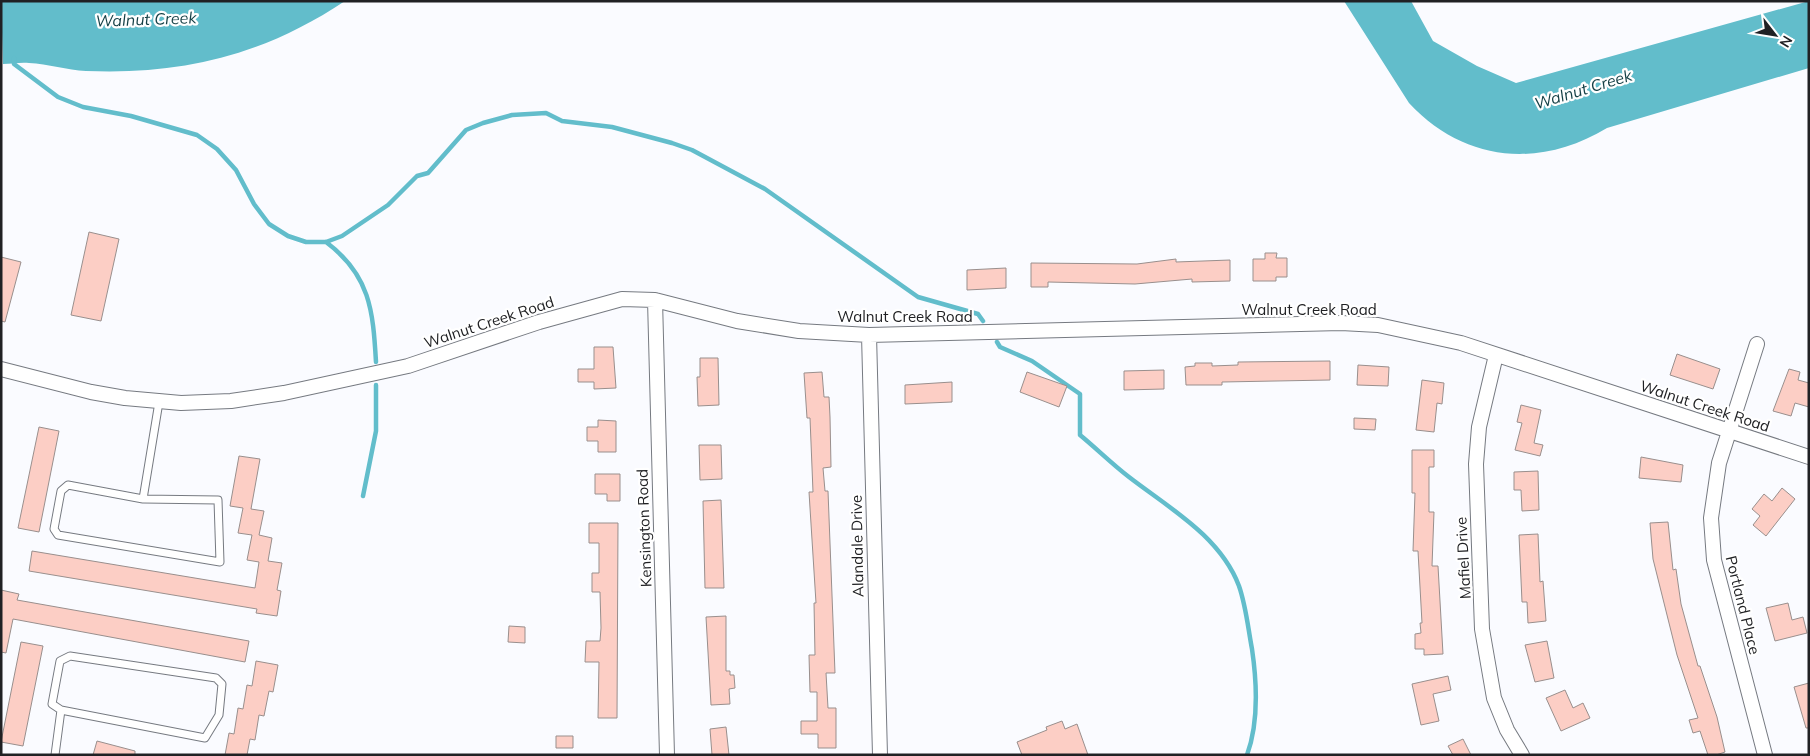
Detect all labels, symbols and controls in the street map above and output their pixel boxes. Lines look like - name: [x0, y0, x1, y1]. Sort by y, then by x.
- water label: Walnut Creek: [95, 7, 198, 31]
- north arrow: [1750, 10, 1800, 60]
- text: N: [1776, 33, 1797, 51]
- water label: Walnut Creek: [1532, 64, 1635, 113]
- street label: Walnut Creek Road: [422, 292, 556, 352]
- street label: Walnut Creek Road: [1241, 300, 1377, 319]
- street label: Walnut Creek Road: [837, 307, 973, 326]
- street label: Walnut Creek Road: [1638, 376, 1772, 436]
- street label: Kensington Road: [632, 469, 656, 587]
- street label: Alandale Drive: [847, 495, 867, 597]
- street label: Mafiel Drive: [1451, 516, 1475, 600]
- street label: Portland Place: [1722, 554, 1764, 656]

